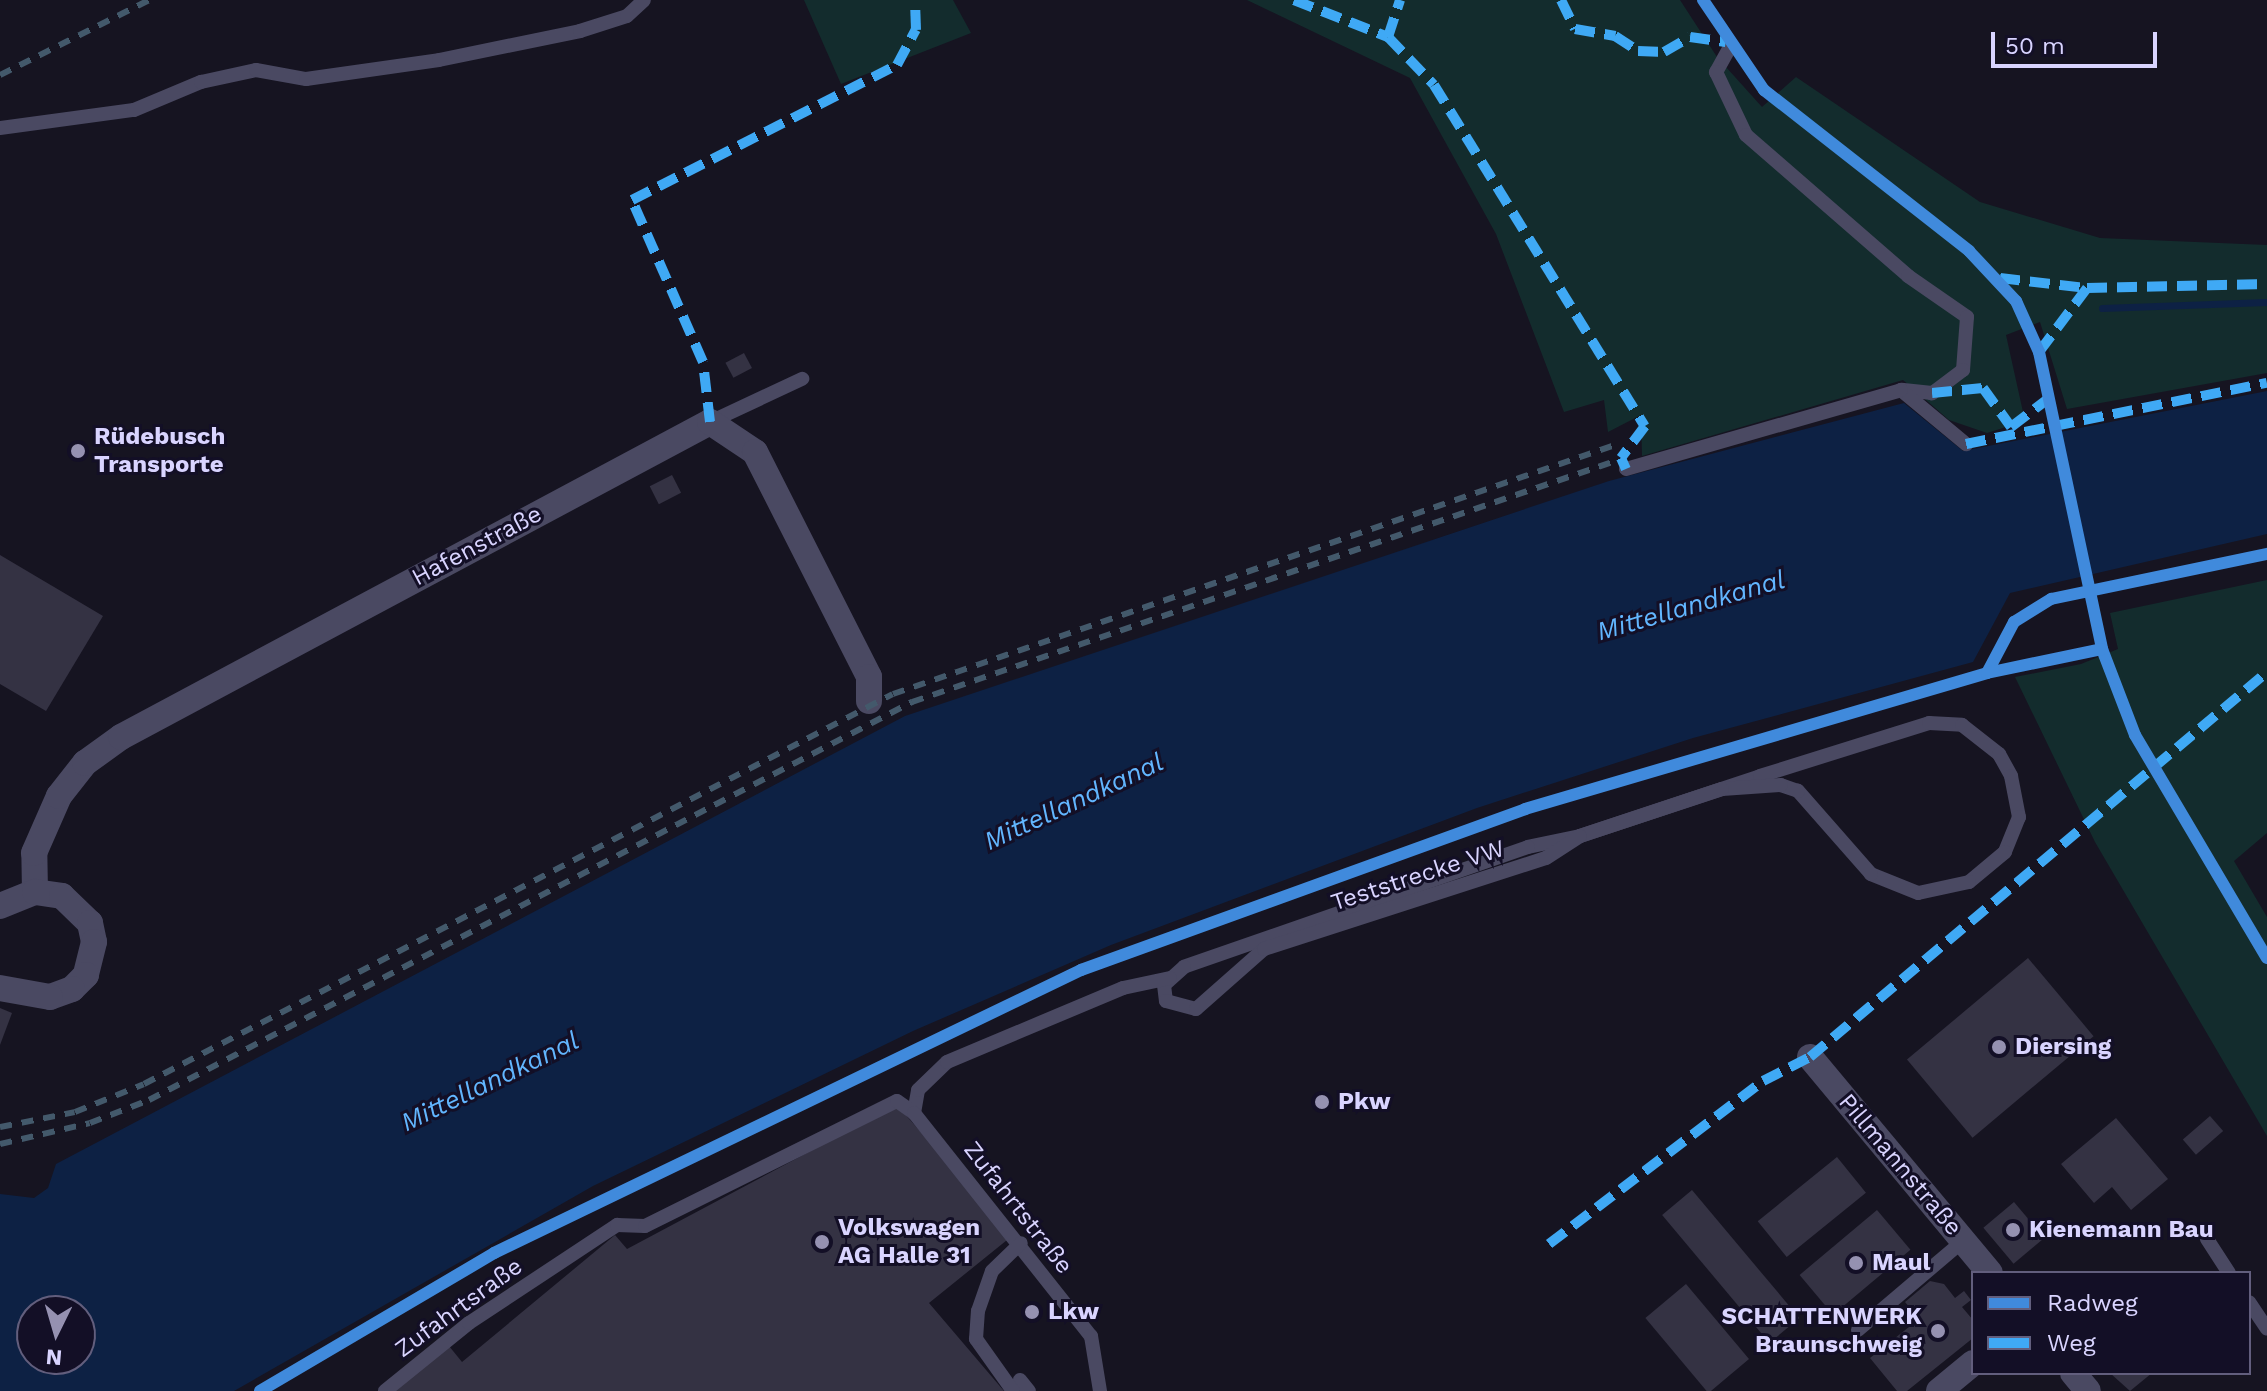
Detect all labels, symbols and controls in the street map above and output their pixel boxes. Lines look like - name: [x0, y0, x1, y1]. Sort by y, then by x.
- scale bar: [1995, 16, 2161, 66]
- text: 50 m: [2005, 32, 2065, 60]
- place label: Rüdebusch Transporte: [94, 423, 225, 479]
- marker: Rüdebusch Transporte: [69, 442, 87, 460]
- street label: Hafenstraße: [407, 500, 547, 592]
- water label: Mittellandkanal: [1593, 564, 1789, 648]
- water label: Mittellandkanal: [979, 747, 1169, 857]
- street label: Teststrecke VW: [1327, 834, 1509, 918]
- water label: Mittellandkanal: [396, 1025, 584, 1139]
- place label: Diersing: [2015, 1033, 2111, 1061]
- marker: Diersing: [1990, 1038, 2008, 1056]
- place label: Pkw: [1338, 1088, 1391, 1116]
- street label: Pillmannstraße: [1832, 1088, 1968, 1242]
- marker: Pkw: [1313, 1093, 1331, 1111]
- street label: Zufahrtstraße: [957, 1136, 1079, 1280]
- place label: Volkswagen AG Halle 31: [838, 1214, 980, 1270]
- place label: Kienemann Bau: [2029, 1216, 2214, 1244]
- marker: Kienemann Bau: [2004, 1221, 2022, 1239]
- marker: Volkswagen AG Halle 31: [813, 1233, 831, 1251]
- place label: Maul: [1872, 1249, 1930, 1277]
- street label: Zufahrtsraße: [390, 1252, 528, 1364]
- marker: Maul: [1847, 1254, 1865, 1272]
- legend: [1971, 1271, 2251, 1375]
- text: Radweg: [2047, 1289, 2138, 1317]
- north arrow: [16, 1295, 96, 1375]
- place label: Lkw: [1048, 1298, 1099, 1326]
- marker: Lkw: [1023, 1303, 1041, 1321]
- place label: SCHATTENWERK Braunschweig: [1722, 1303, 1922, 1359]
- marker: SCHATTENWERK Braunschweig: [1929, 1322, 1947, 1340]
- text: Weg: [2047, 1329, 2096, 1357]
- text: N: [45, 1344, 63, 1371]

